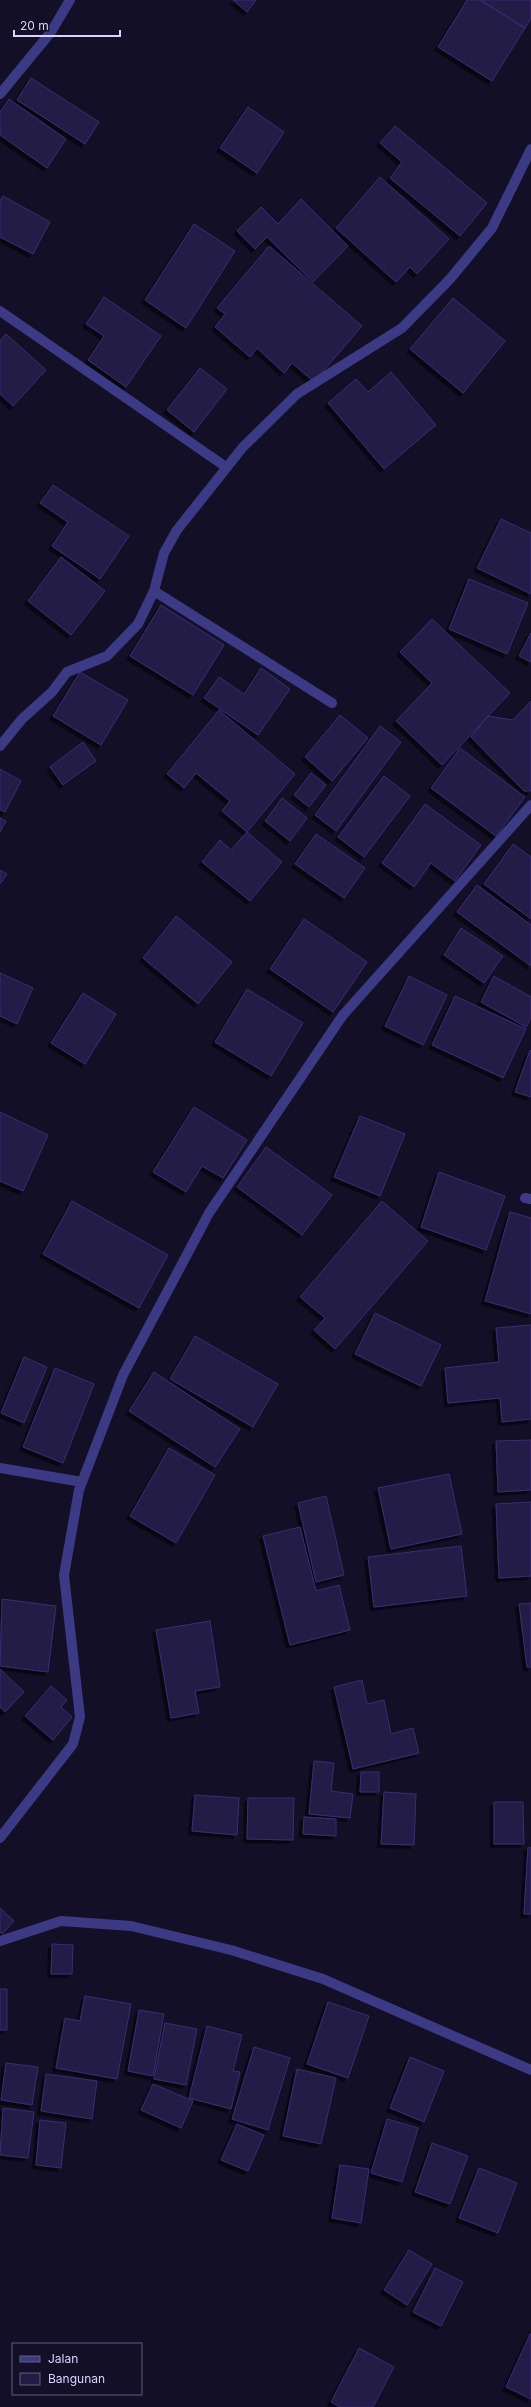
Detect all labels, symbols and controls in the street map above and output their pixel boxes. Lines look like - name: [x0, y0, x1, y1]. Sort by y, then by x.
- scale bar: [14, 12, 120, 38]
- text: 20 m: [20, 18, 49, 33]
- legend: [12, 2343, 142, 2395]
- text: Jalan: [48, 2351, 78, 2366]
- text: Bangunan: [48, 2371, 105, 2386]

